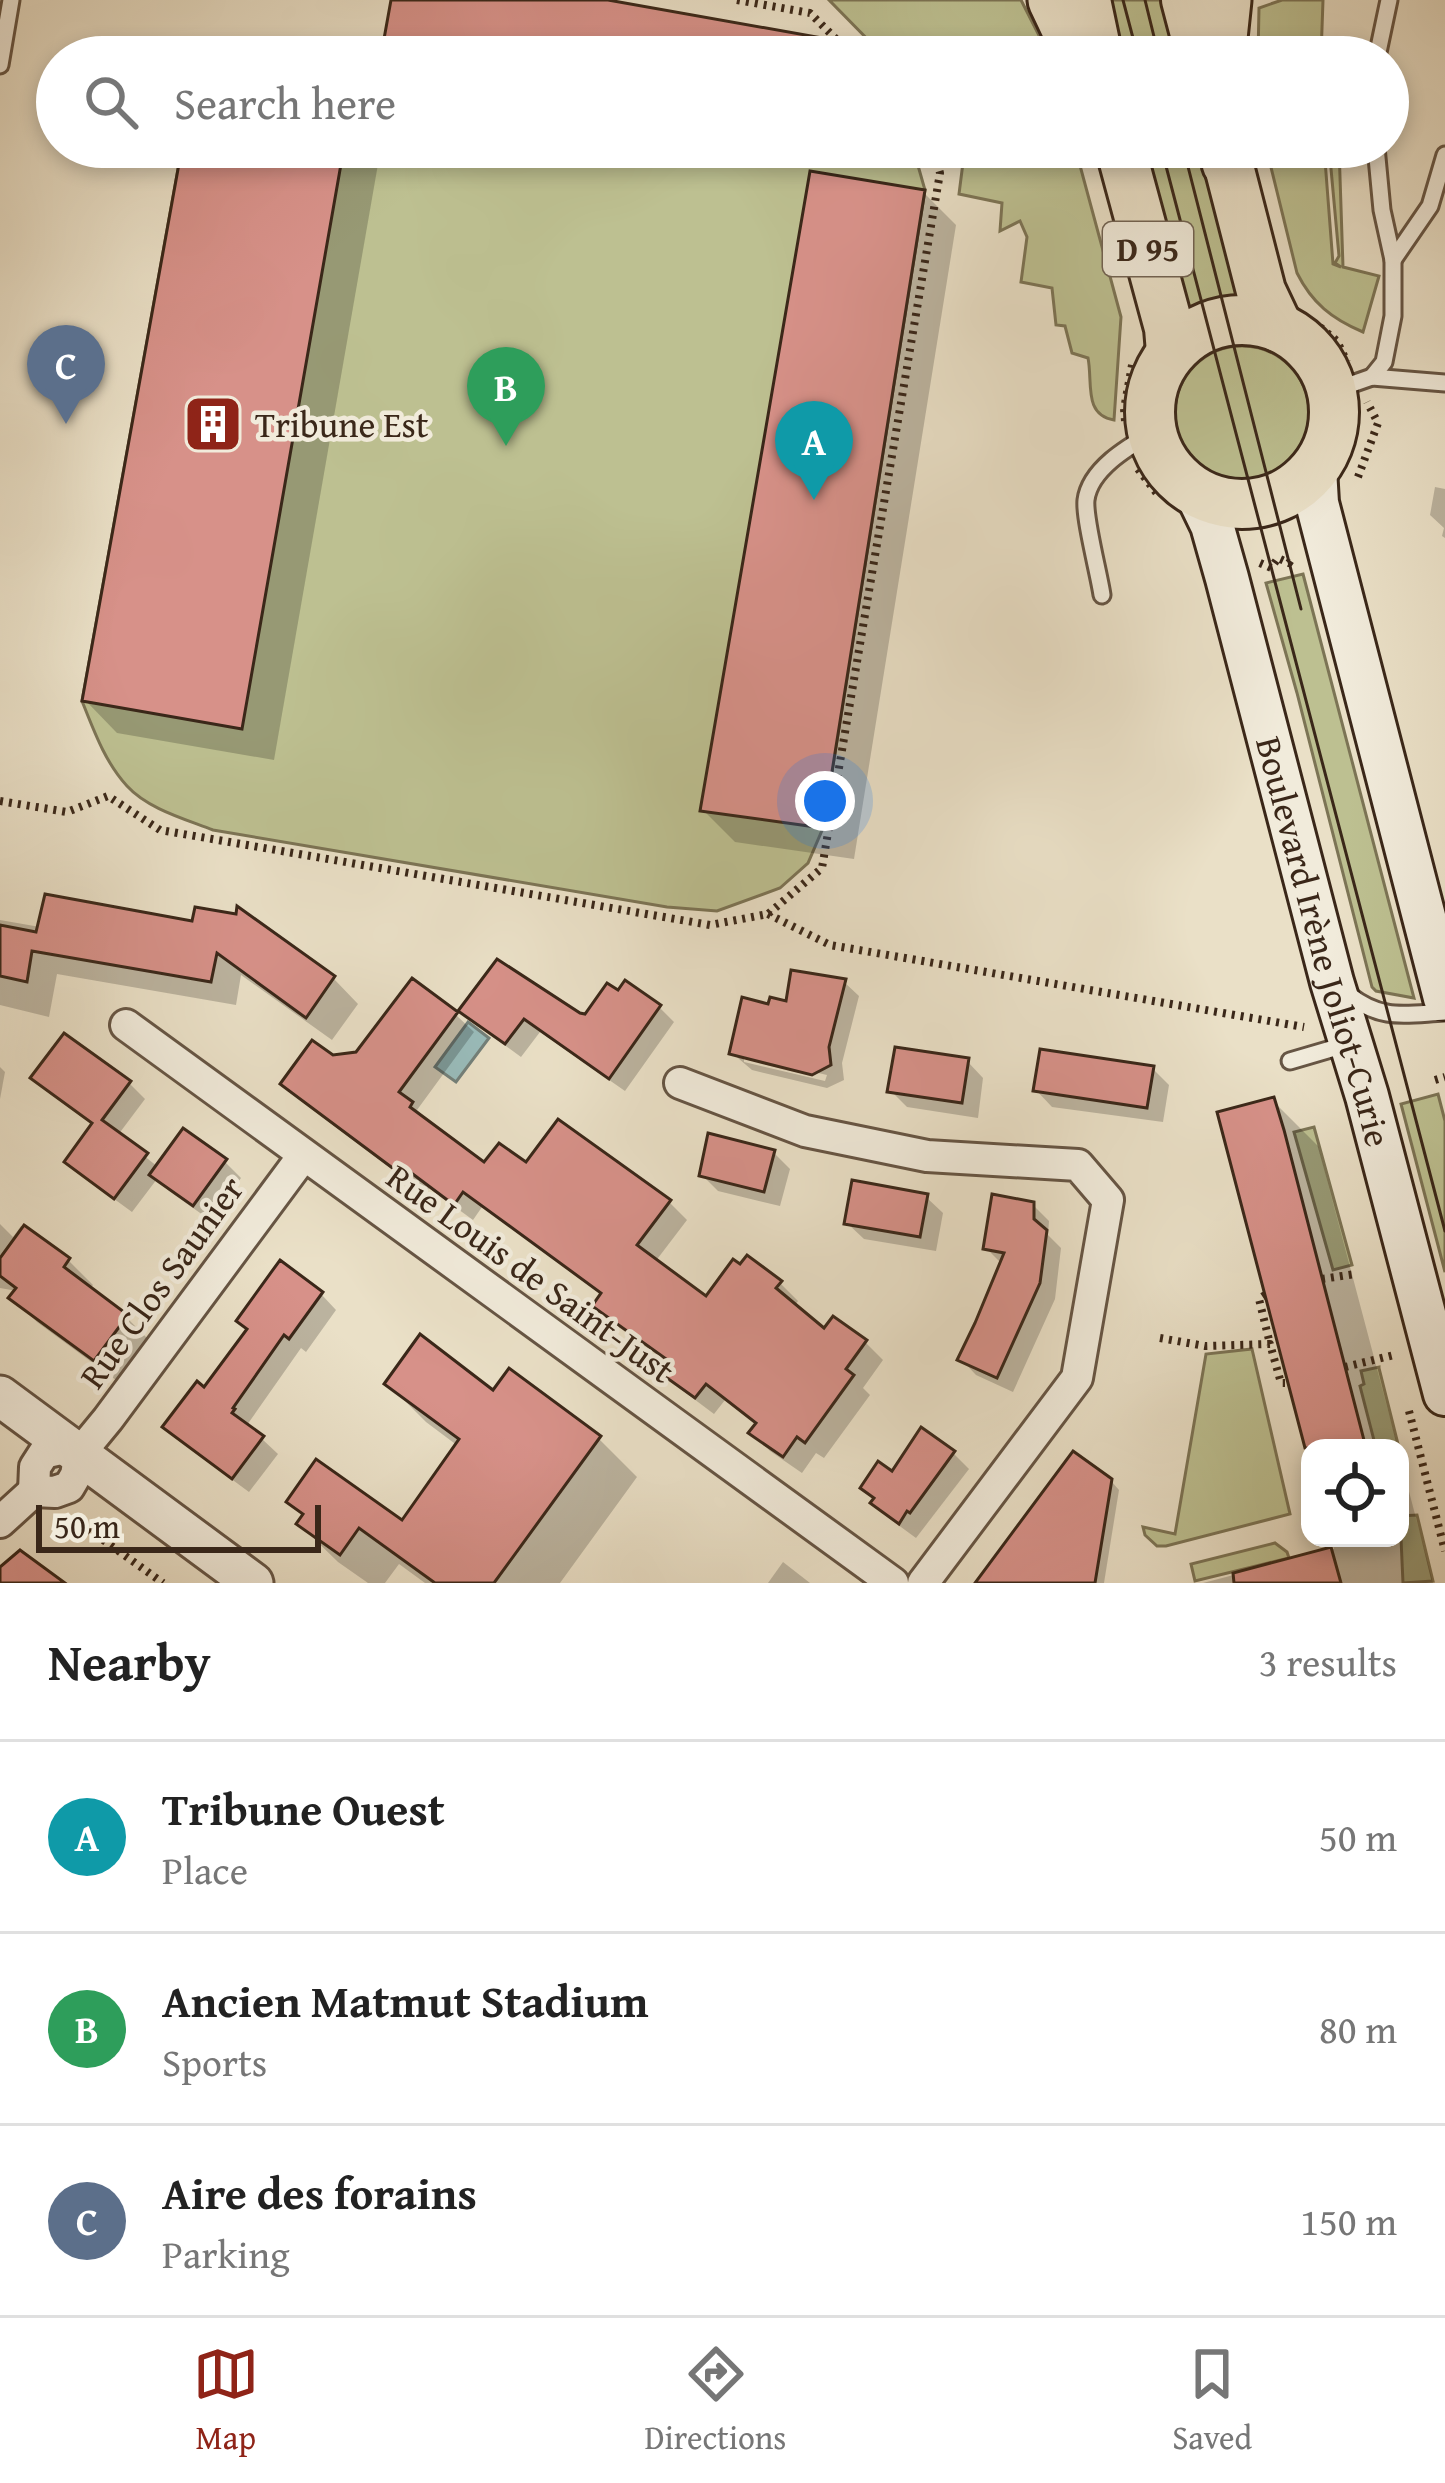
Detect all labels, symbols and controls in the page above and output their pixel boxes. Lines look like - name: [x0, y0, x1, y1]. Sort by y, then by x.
- search box: [36, 36, 1409, 168]
- icon: search: [78, 69, 144, 135]
- text: Search here: [174, 70, 396, 135]
- road number: D 95: [1103, 222, 1193, 276]
- pin: C: [27, 325, 105, 424]
- pin: B: [467, 347, 545, 446]
- building icon: Tribune Est: [182, 393, 244, 455]
- place label: Tribune Est: [255, 397, 429, 450]
- pin: A: [775, 401, 853, 500]
- street label: Boulevard Irène Joliot-Curie: [1243, 730, 1406, 1152]
- your location: [795, 771, 855, 831]
- street label: Rue Louis de Saint-Just: [376, 1150, 686, 1395]
- street label: Rue Clos Saunier: [65, 1164, 256, 1399]
- map controls: [1301, 1439, 1409, 1547]
- button: locate: [1301, 1439, 1409, 1547]
- scale bar: [36, 1499, 321, 1552]
- text: 50 m: [54, 1502, 120, 1550]
- text: Nearby: [48, 1624, 211, 1699]
- text: 3 results: [1259, 1633, 1397, 1690]
- text: Tribune Ouest: [162, 1776, 445, 1841]
- text: A: [75, 1808, 99, 1865]
- text: 50 m: [1319, 1808, 1397, 1865]
- text: Place: [162, 1841, 248, 1898]
- text: Ancien Matmut Stadium: [162, 1968, 649, 2033]
- text: B: [75, 2000, 99, 2057]
- text: 80 m: [1319, 2000, 1397, 2057]
- text: Sports: [162, 2033, 267, 2090]
- text: Aire des forains: [162, 2160, 477, 2225]
- text: C: [76, 2192, 98, 2249]
- text: 150 m: [1300, 2192, 1397, 2249]
- text: Parking: [162, 2225, 290, 2282]
- tab: Map: [193, 2341, 259, 2461]
- tab: Directions: [645, 2341, 786, 2461]
- tab: Saved: [1172, 2341, 1252, 2461]

